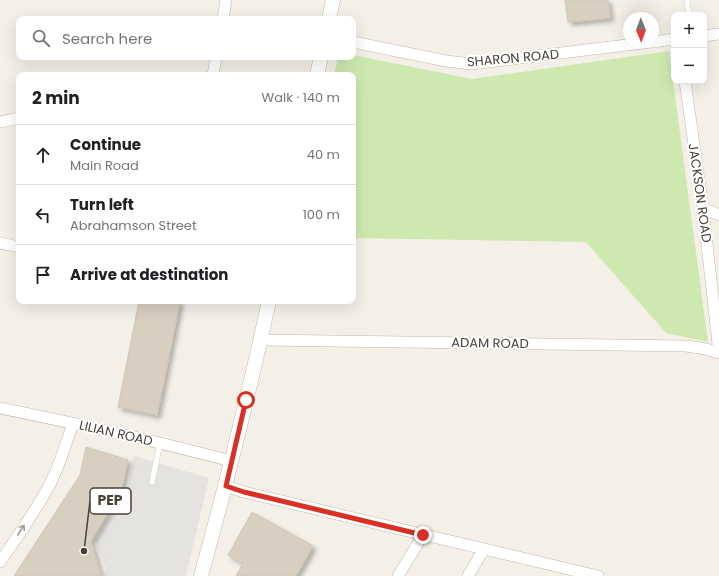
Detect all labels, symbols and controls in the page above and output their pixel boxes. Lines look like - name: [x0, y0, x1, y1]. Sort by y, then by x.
- north arrow: [623, 12, 659, 48]
- map controls: [671, 12, 707, 84]
- button: +: [671, 12, 707, 48]
- search box: [16, 16, 356, 60]
- icon: search: [30, 27, 52, 49]
- text: Search here: [62, 28, 152, 49]
- street label: SHARON ROAD: [466, 45, 560, 71]
- button: −: [671, 48, 707, 84]
- text: 2 min: [32, 86, 80, 110]
- text: Walk · 140 m: [262, 88, 340, 107]
- text: Continue: [70, 134, 141, 155]
- street label: JACKSON ROAD: [684, 142, 716, 244]
- icon: ahead: [32, 144, 54, 166]
- text: 40 m: [307, 145, 340, 164]
- text: Main Road: [70, 156, 139, 175]
- text: Turn left: [70, 194, 134, 215]
- icon: left: [32, 204, 54, 226]
- text: 100 m: [303, 205, 340, 224]
- text: Abrahamson Street: [70, 216, 197, 235]
- icon: arrive: [32, 264, 54, 286]
- text: Arrive at destination: [70, 264, 228, 285]
- street label: ADAM ROAD: [451, 333, 529, 353]
- route start: [237, 391, 255, 409]
- street label: LILIAN ROAD: [77, 415, 155, 451]
- callout: PEP: [90, 488, 131, 514]
- text: PEP: [97, 490, 123, 510]
- one-way arrow: [18, 524, 26, 536]
- route end: [414, 526, 432, 544]

